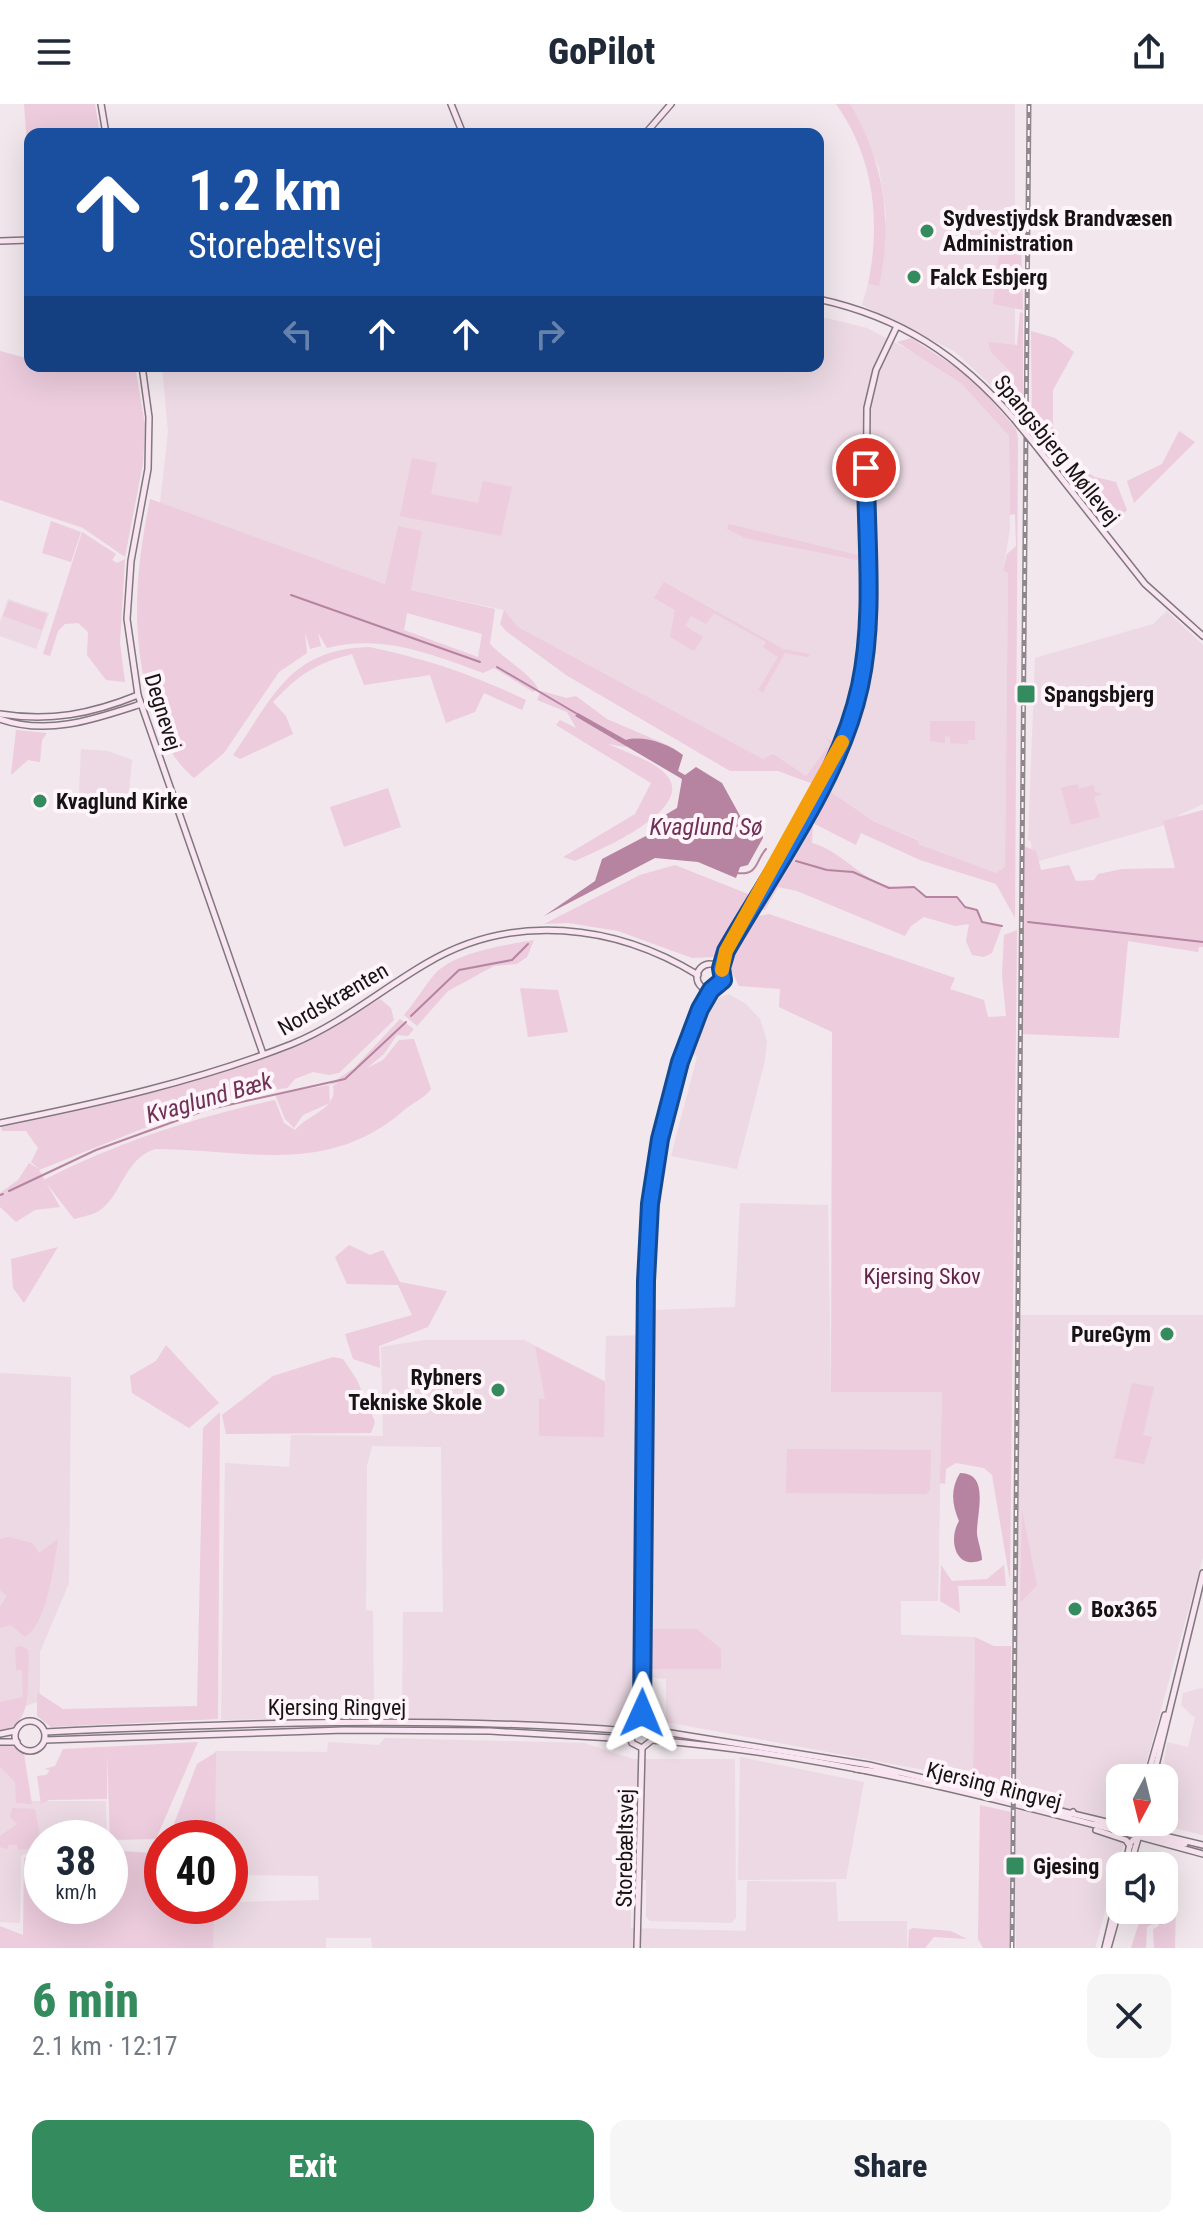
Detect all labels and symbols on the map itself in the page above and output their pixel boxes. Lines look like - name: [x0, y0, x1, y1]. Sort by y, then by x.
- place label: Sydvestjydsk Brandvæsen Administration: [943, 206, 1173, 256]
- marker: Sydvestjydsk Brandvæsen Administration: [918, 222, 936, 240]
- place label: Falck Esbjerg: [930, 265, 1047, 290]
- marker: Falck Esbjerg: [905, 268, 923, 286]
- street label: Spangsbjerg Møllevej: [989, 370, 1125, 530]
- pin: [832, 434, 900, 502]
- street label: Degnevej: [139, 671, 187, 753]
- place label: Spangsbjerg: [1044, 682, 1154, 707]
- marker: Spangsbjerg: [1015, 683, 1037, 705]
- place label: Kvaglund Kirke: [56, 789, 188, 814]
- marker: Kvaglund Kirke: [31, 792, 49, 810]
- water label: Kvaglund Sø: [649, 813, 763, 841]
- street label: Nordskrænten: [274, 957, 392, 1041]
- water label: Kvaglund Bæk: [143, 1067, 276, 1129]
- park label: Kjersing Skov: [863, 1264, 981, 1289]
- place label: PureGym: [1071, 1322, 1151, 1347]
- marker: PureGym: [1158, 1325, 1176, 1343]
- place label: Rybners Tekniske Skole: [348, 1365, 482, 1415]
- marker: Rybners Tekniske Skole: [489, 1381, 507, 1399]
- place label: Box365: [1091, 1597, 1157, 1622]
- marker: Box365: [1066, 1600, 1084, 1618]
- position arrow: [600, 1671, 684, 1755]
- street label: Kjersing Ringvej: [268, 1695, 406, 1720]
- street label: Kjersing Ringvej: [924, 1757, 1064, 1815]
- north arrow: [1106, 1764, 1178, 1836]
- street label: Storebæltsvej: [611, 1789, 639, 1907]
- speed limit sign: 40: [144, 1820, 248, 1924]
- place label: Gjesing: [1033, 1854, 1099, 1879]
- marker: Gjesing: [1004, 1855, 1026, 1877]

